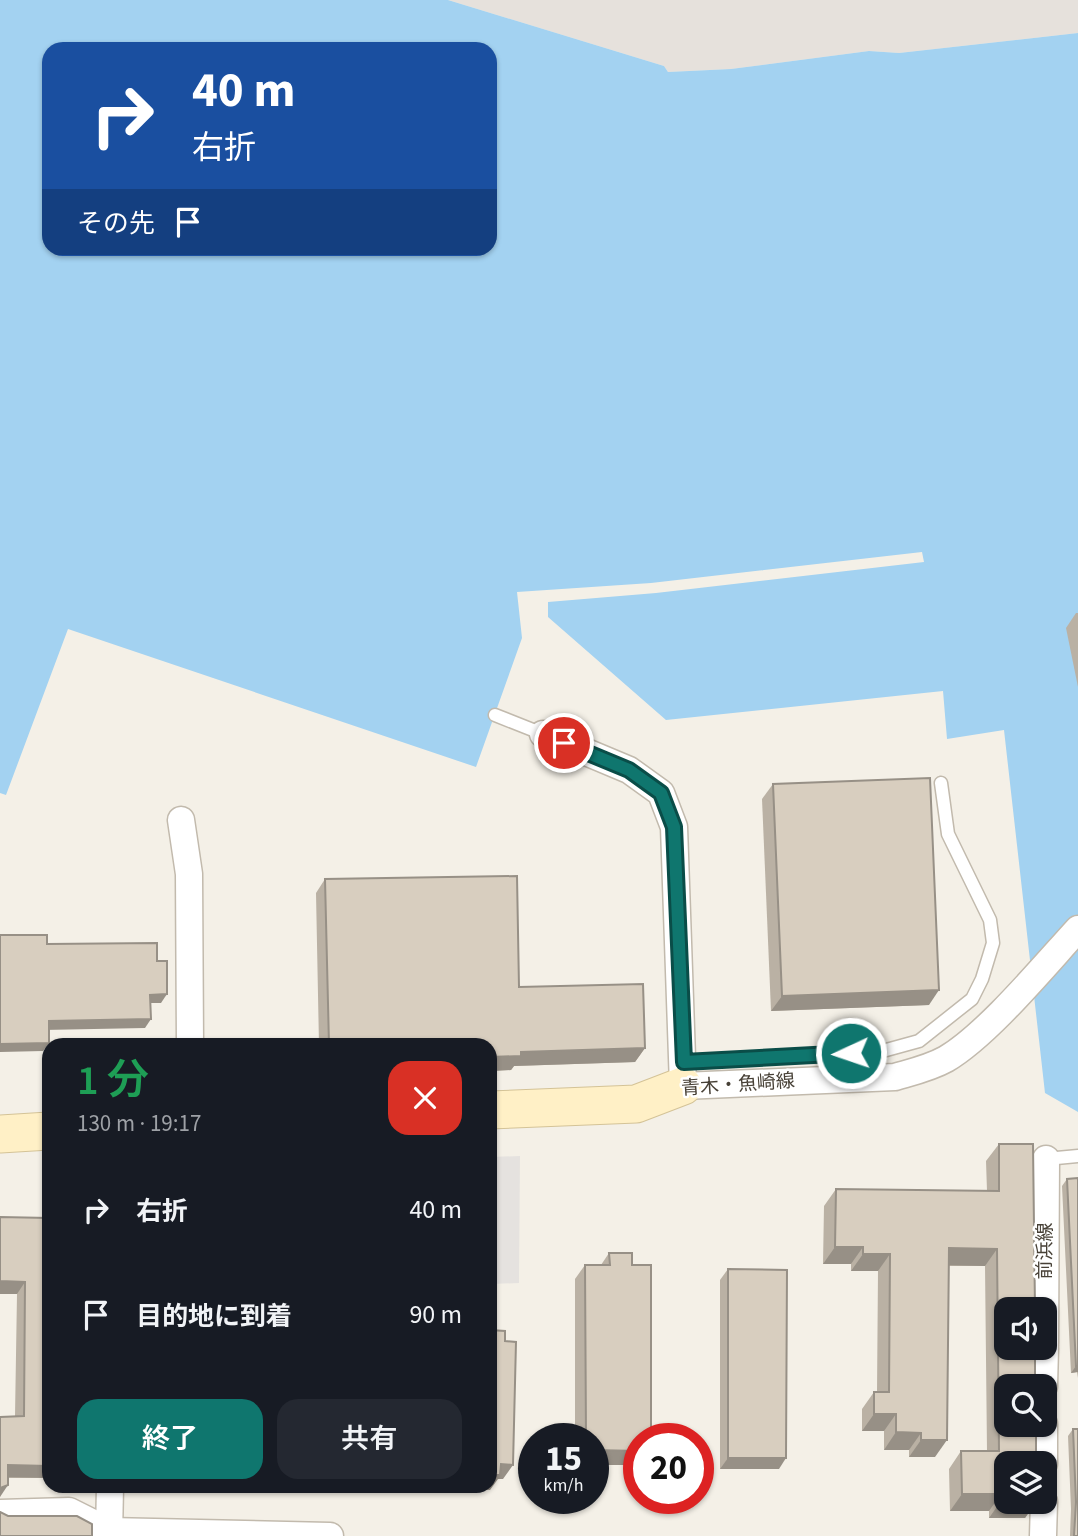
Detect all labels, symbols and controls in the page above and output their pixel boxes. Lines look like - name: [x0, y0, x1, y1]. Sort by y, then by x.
- text: 40 m: [192, 56, 296, 126]
- icon: right: [77, 70, 168, 161]
- text: 右折: [192, 125, 256, 171]
- icon: arrive: [169, 203, 207, 241]
- text: その先: [77, 205, 155, 242]
- pin: [534, 713, 594, 773]
- icon: arrive: [545, 724, 583, 762]
- position arrow: [814, 1016, 888, 1090]
- text: 1 分: [77, 1051, 149, 1111]
- button: close: [388, 1061, 462, 1135]
- street label: 青木・魚崎線: [680, 1068, 796, 1102]
- text: 130 m · 19:17: [77, 1107, 201, 1140]
- icon: right: [77, 1191, 115, 1229]
- text: 40 m: [409, 1191, 462, 1228]
- text: 右折: [136, 1193, 188, 1230]
- street label: 前浜線: [1032, 1222, 1059, 1280]
- icon: arrive: [77, 1296, 115, 1334]
- text: 90 m: [409, 1296, 462, 1333]
- map controls: [994, 1297, 1057, 1514]
- button: sound: [994, 1297, 1057, 1360]
- text: 目的地に到着: [136, 1298, 292, 1335]
- button: search: [994, 1374, 1057, 1437]
- button: 終了: [77, 1399, 263, 1479]
- button: 共有: [277, 1399, 462, 1479]
- speed limit sign: 20: [623, 1423, 714, 1514]
- text: 15: [545, 1434, 582, 1484]
- button: layers: [994, 1451, 1057, 1514]
- text: km/h: [544, 1473, 583, 1498]

